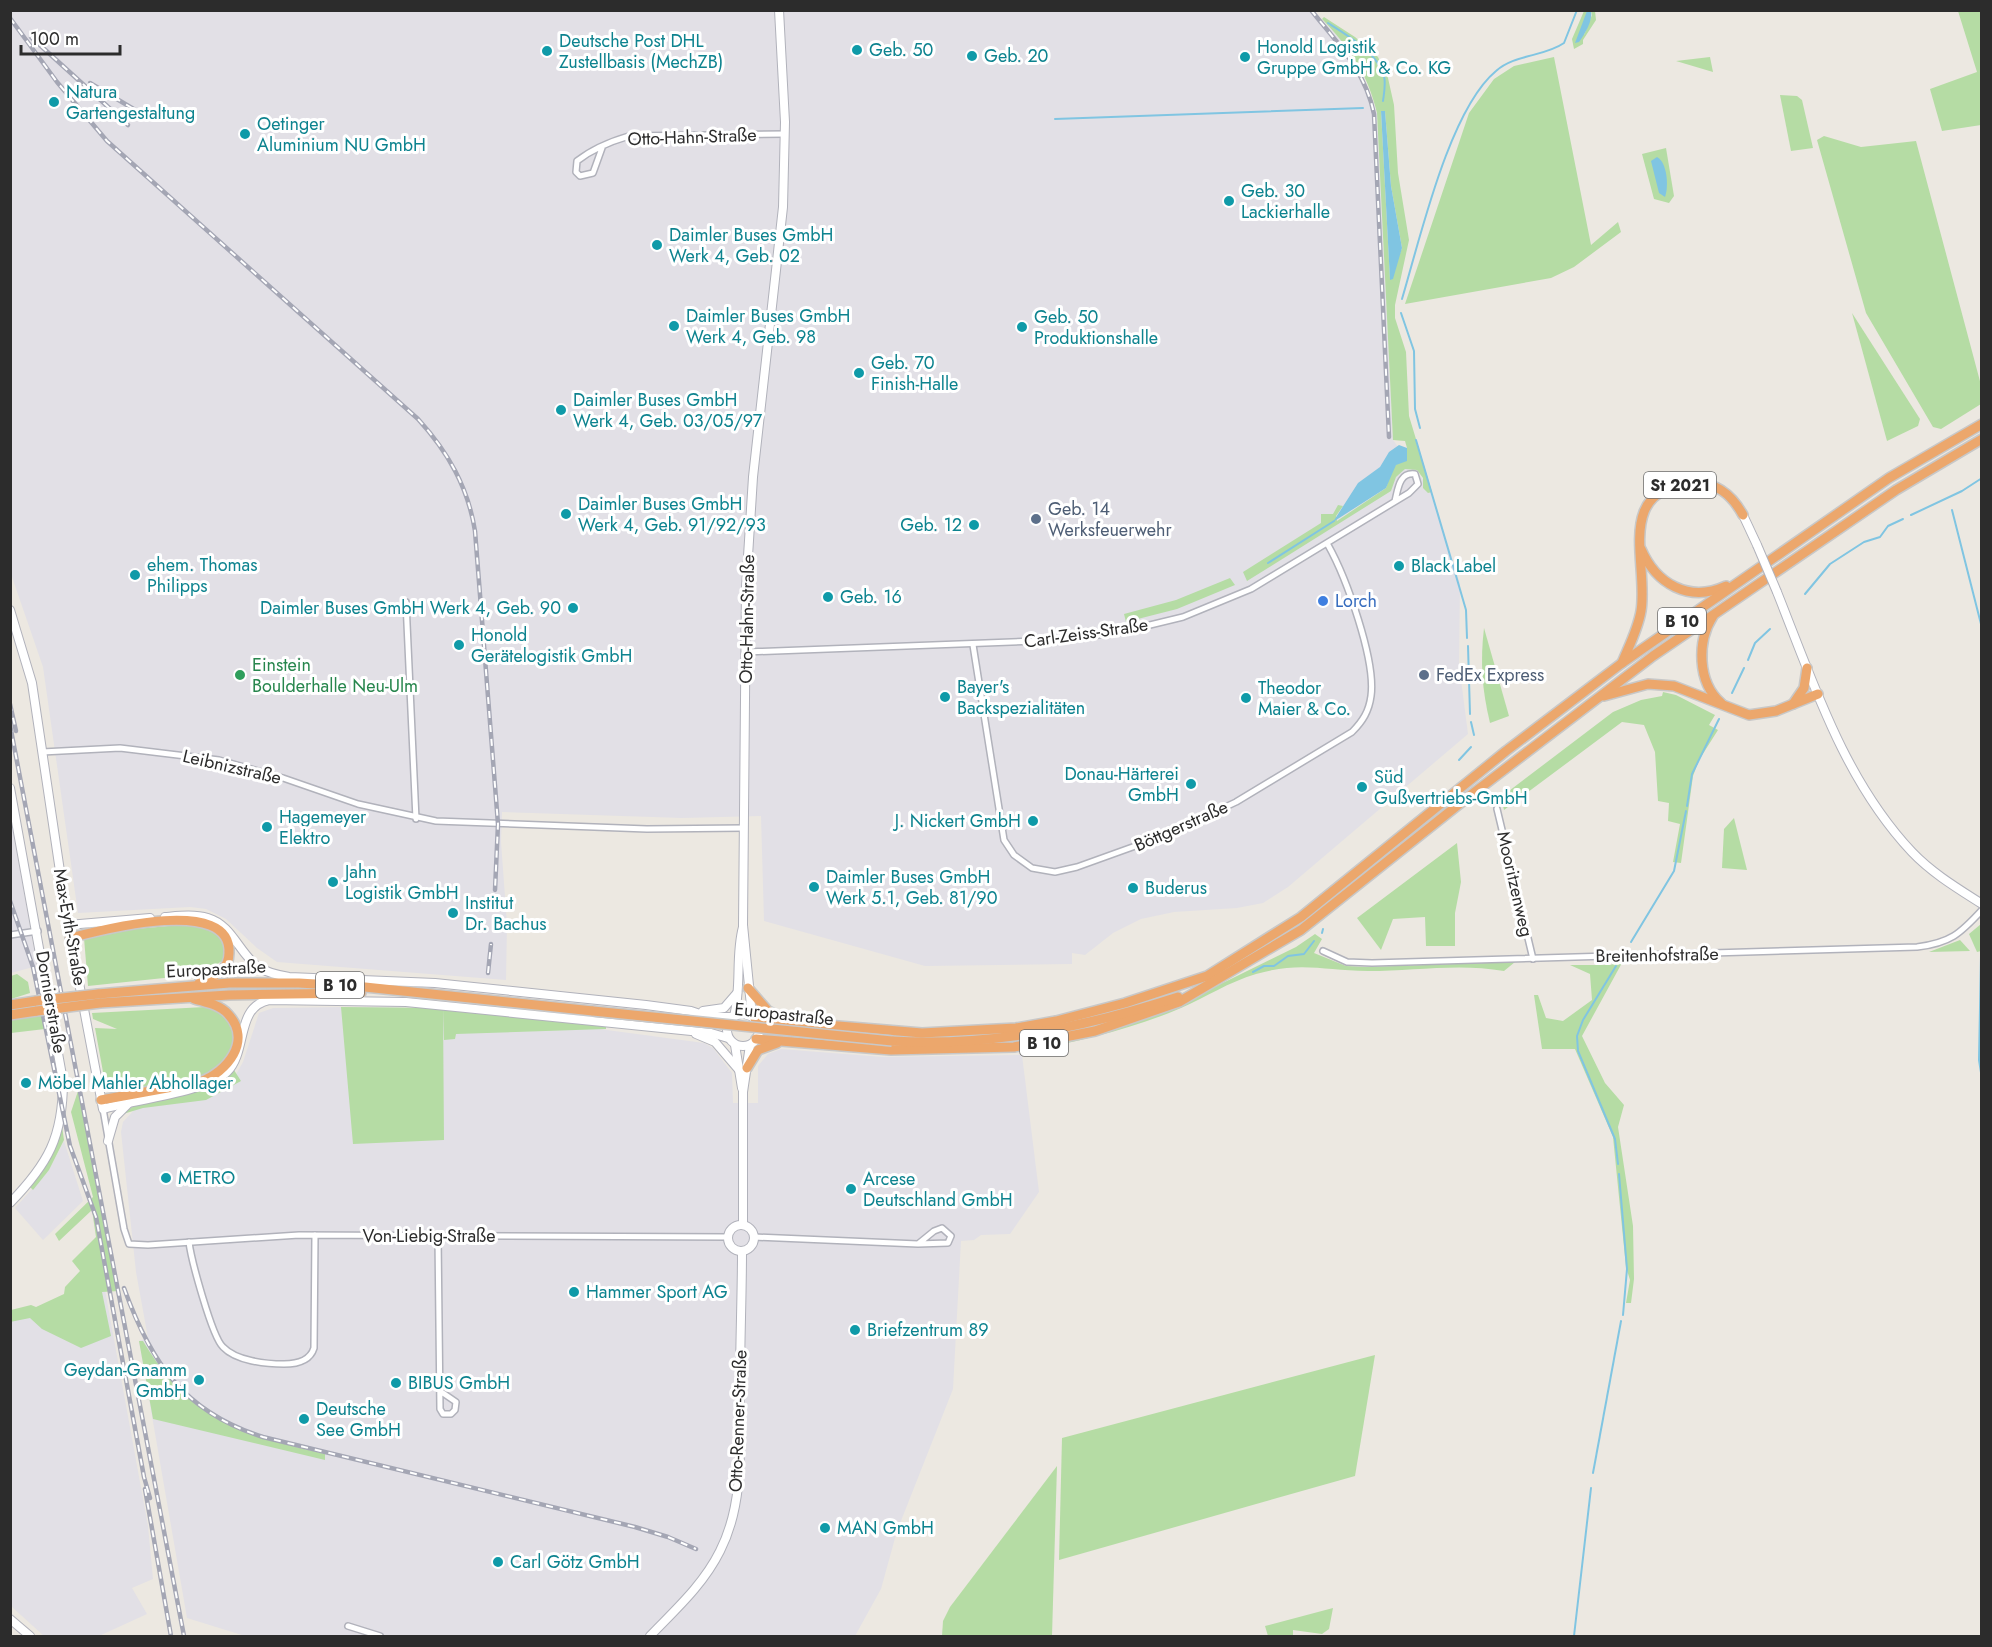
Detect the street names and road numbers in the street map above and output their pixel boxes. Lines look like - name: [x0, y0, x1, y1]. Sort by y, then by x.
- street label: Otto-Hahn-Straße: [627, 122, 757, 152]
- road number: St 2021: [1644, 472, 1716, 498]
- street label: Otto-Hahn-Straße: [733, 554, 761, 684]
- road number: B 10: [1658, 608, 1706, 634]
- street label: Carl-Zeiss-Straße: [1022, 611, 1150, 655]
- street label: Leibnizstraße: [180, 743, 284, 791]
- street label: Böttgerstraße: [1130, 794, 1232, 858]
- street label: Mooritzenweg: [1490, 829, 1540, 939]
- street label: Max-Eyth-Straße: [47, 866, 93, 988]
- street label: Breitenhofstraße: [1595, 941, 1719, 969]
- street label: Dornierstraße: [29, 949, 73, 1055]
- street label: Europastraße: [165, 953, 267, 985]
- road number: B 10: [316, 972, 364, 998]
- street label: Europastraße: [733, 996, 835, 1032]
- road number: B 10: [1020, 1030, 1068, 1056]
- street label: Von-Liebig-Straße: [363, 1223, 495, 1249]
- street label: Otto-Renner-Straße: [723, 1349, 753, 1493]

